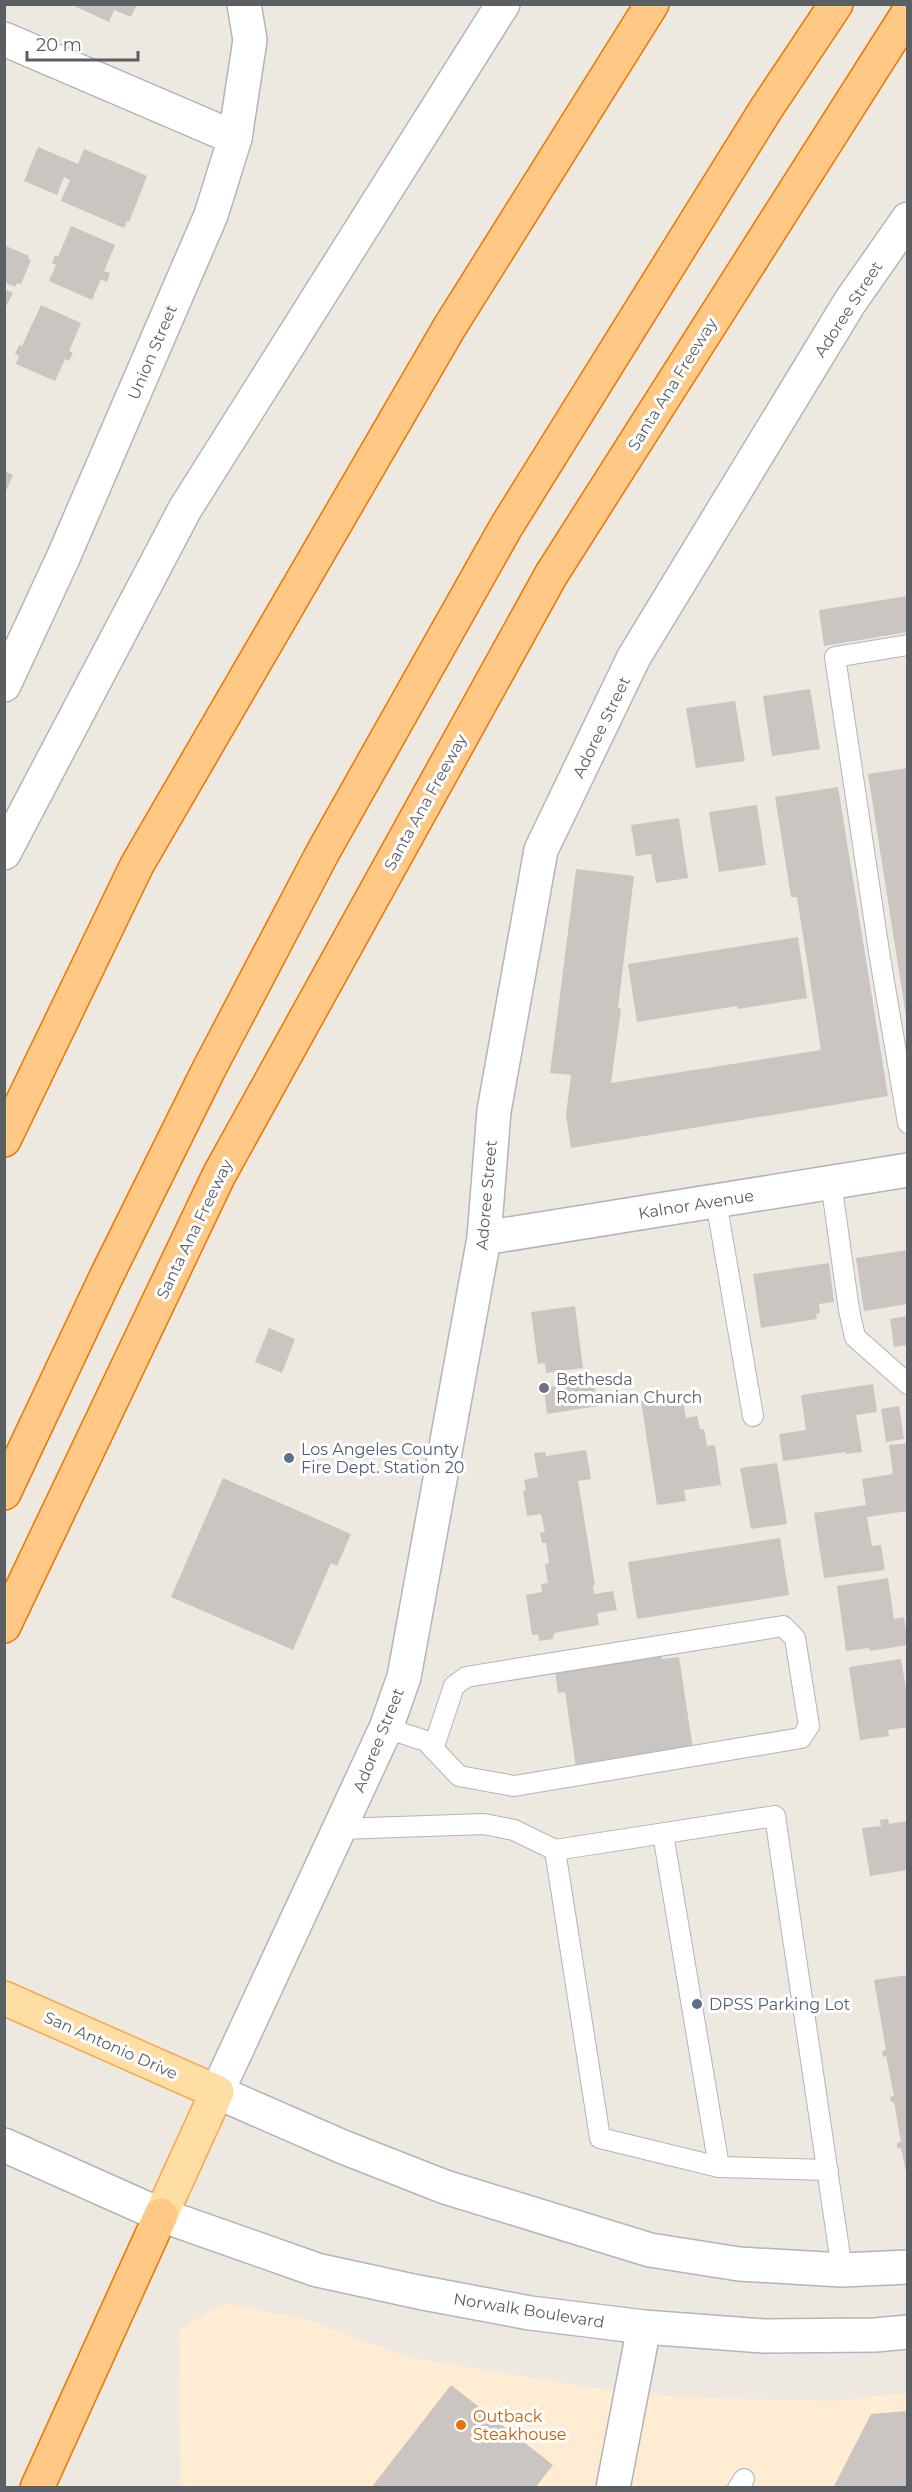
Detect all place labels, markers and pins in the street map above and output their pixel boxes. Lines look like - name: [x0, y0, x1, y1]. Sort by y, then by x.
- place label: Bethesda Romanian Church: [556, 1370, 702, 1407]
- marker: Bethesda Romanian Church: [537, 1381, 551, 1395]
- place label: Los Angeles County Fire Dept. Station 20: [301, 1440, 464, 1477]
- marker: Los Angeles County Fire Dept. Station 20: [282, 1451, 296, 1465]
- place label: DPSS Parking Lot: [709, 1995, 851, 2014]
- marker: DPSS Parking Lot: [690, 1997, 704, 2011]
- place label: Outback Steakhouse: [473, 2407, 567, 2444]
- marker: Outback Steakhouse: [454, 2418, 468, 2432]

